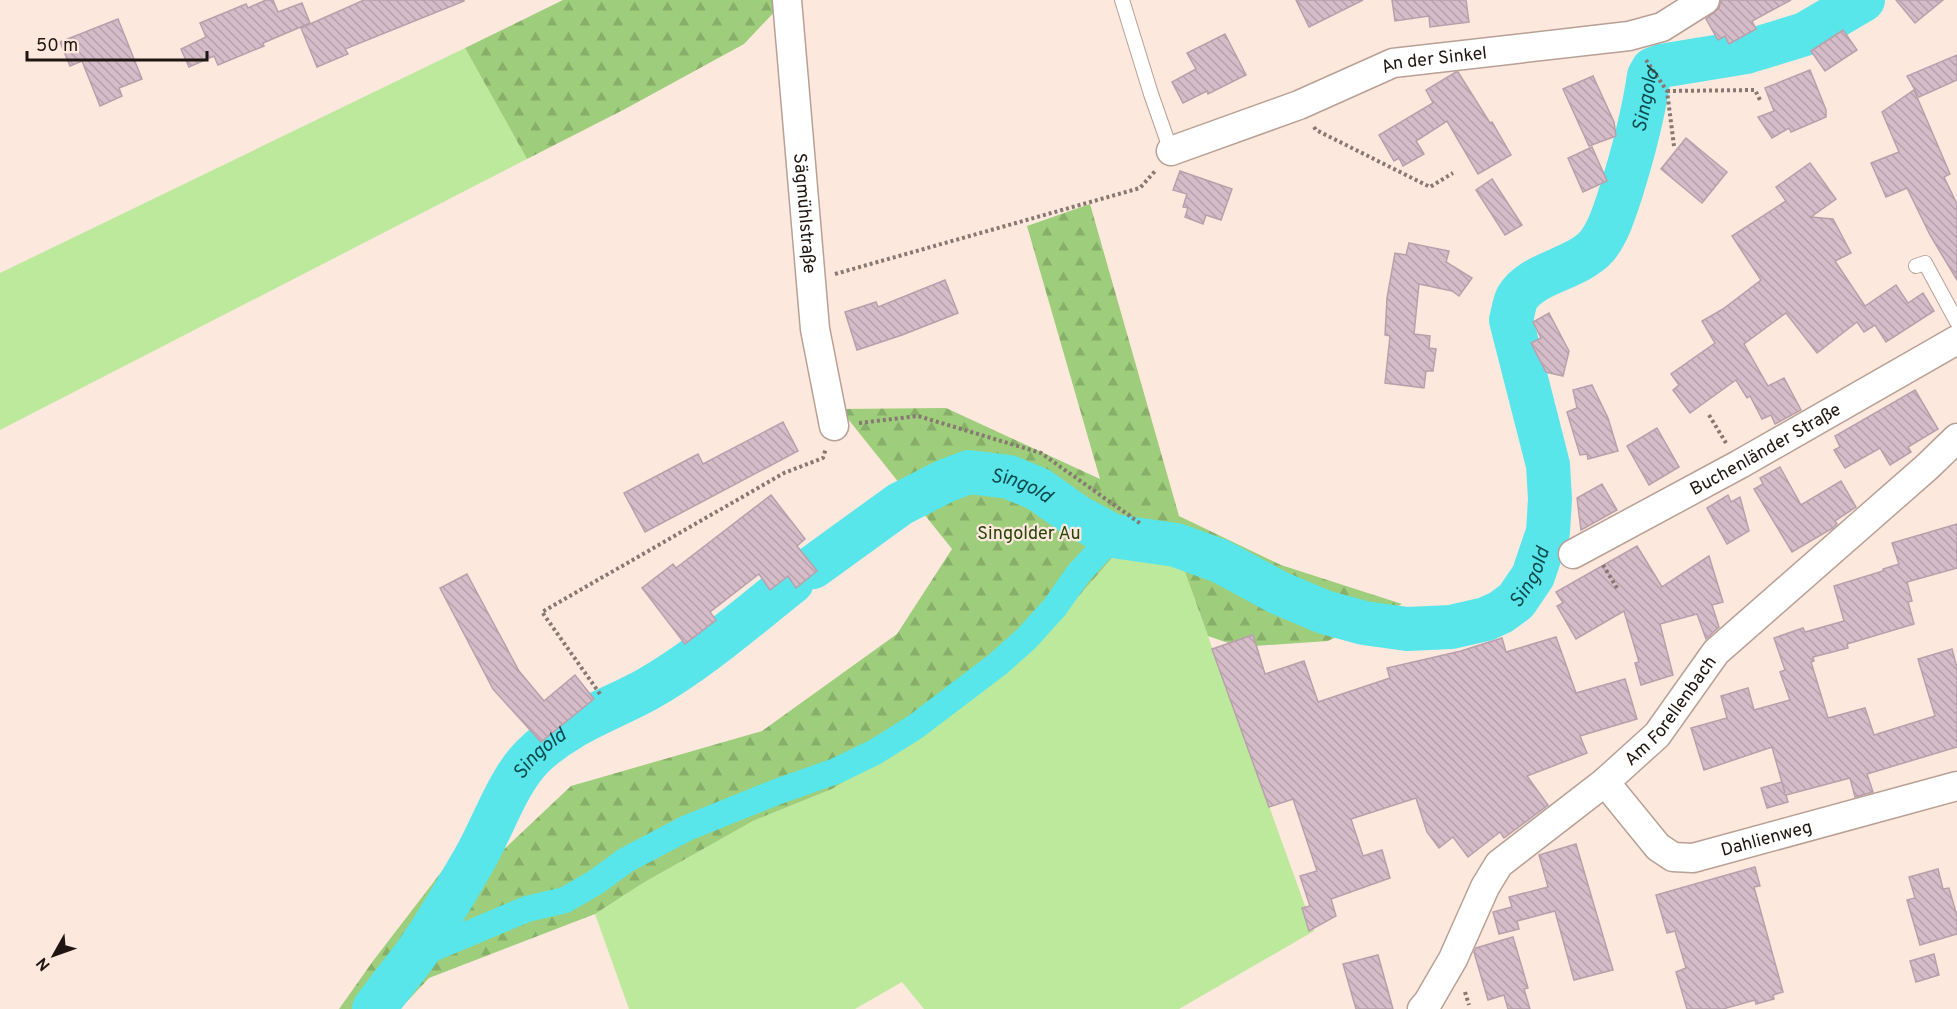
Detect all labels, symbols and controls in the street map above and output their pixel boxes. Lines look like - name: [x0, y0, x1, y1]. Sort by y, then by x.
- scale bar: [27, 24, 207, 62]
- text: 50 m: [36, 35, 78, 58]
- street label: An der Sinkel: [1378, 42, 1488, 80]
- water label: Singold: [1627, 62, 1667, 135]
- street label: Sägmühlstraße: [787, 152, 820, 275]
- street label: Buchenländer Straße: [1686, 399, 1846, 502]
- water label: Singold: [989, 464, 1058, 511]
- park label: Singolder Au: [977, 523, 1081, 546]
- water label: Singold: [1504, 543, 1557, 613]
- street label: Am Forellenbach: [1620, 652, 1723, 772]
- water label: Singold: [508, 722, 573, 785]
- street label: Dahlienweg: [1719, 816, 1815, 863]
- north arrow: [24, 925, 84, 985]
- text: N: [33, 953, 55, 974]

